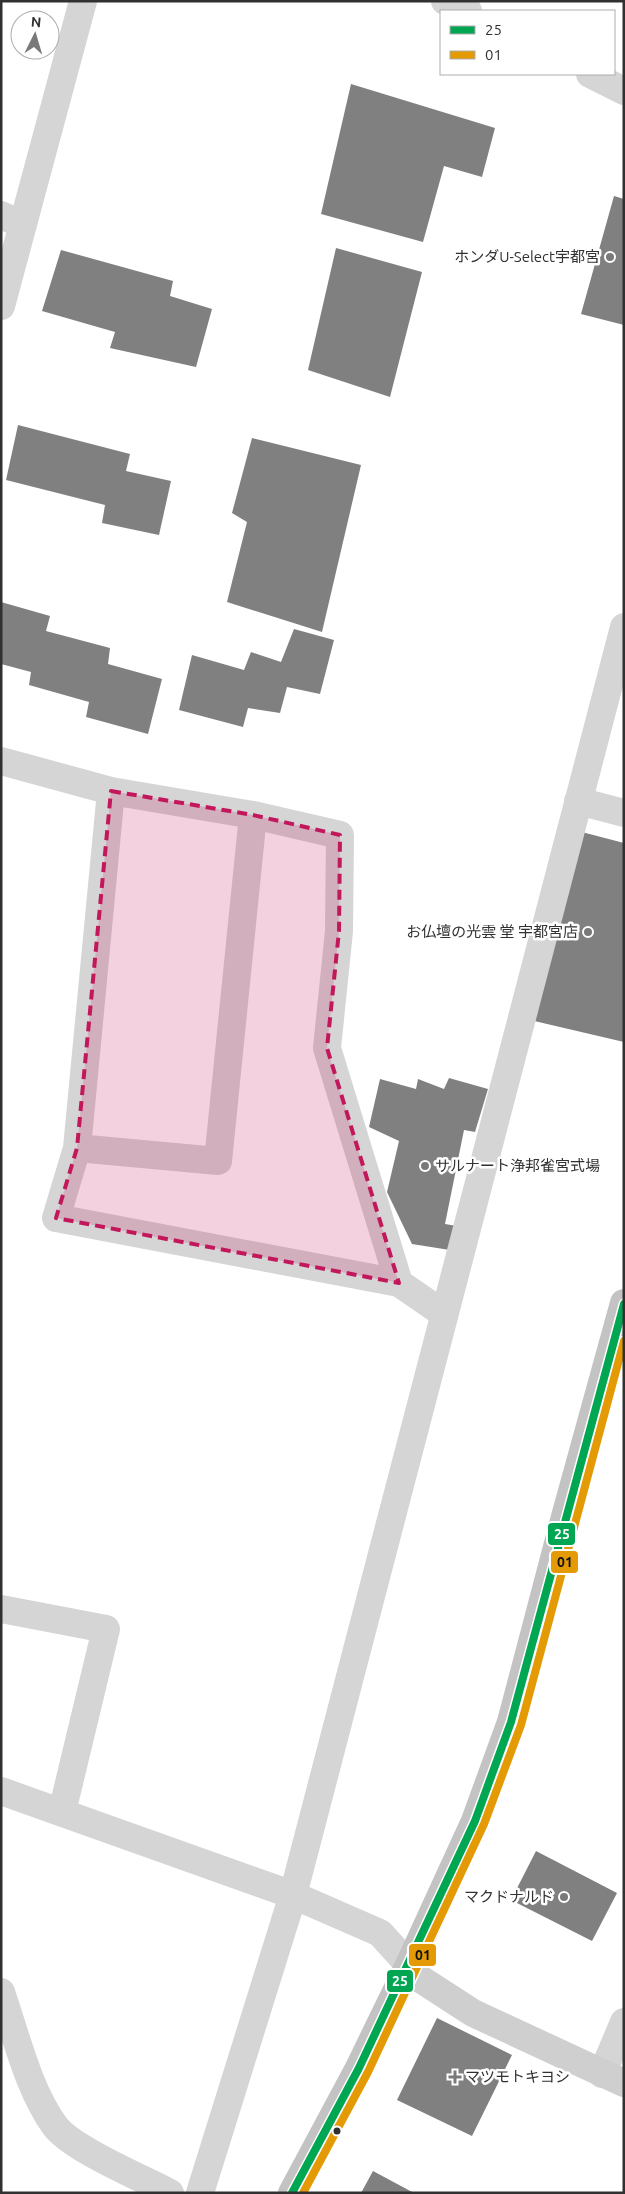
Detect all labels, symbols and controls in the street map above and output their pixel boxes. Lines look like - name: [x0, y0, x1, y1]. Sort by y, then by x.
- north arrow: [10, 10, 60, 60]
- legend: [440, 10, 615, 75]
- text: N: [30, 14, 42, 30]
- text: 25: [485, 21, 502, 38]
- text: 01: [485, 46, 502, 63]
- place label: ホンダU-Select宇都宮: [454, 248, 600, 265]
- marker: ホンダU-Select宇都宮: [604, 251, 616, 263]
- place label: お仏壇の光雲 堂 宇都宮店: [406, 923, 578, 940]
- marker: お仏壇の光雲 堂 宇都宮店: [582, 926, 594, 938]
- place label: サルナート浄邦雀宮式場: [435, 1157, 600, 1174]
- marker: サルナート浄邦雀宮式場: [419, 1160, 431, 1172]
- line badge: 25: [547, 1522, 576, 1546]
- text: 25: [554, 1526, 570, 1542]
- line badge: 01: [550, 1550, 579, 1574]
- text: 01: [557, 1554, 573, 1570]
- place label: マクドナルド: [464, 1888, 554, 1905]
- marker: マクドナルド: [558, 1891, 570, 1903]
- line badge: 01: [408, 1943, 437, 1967]
- text: 01: [415, 1947, 431, 1963]
- line badge: 25: [386, 1969, 414, 1993]
- text: 25: [392, 1973, 408, 1989]
- place label: マツモトキヨシ: [465, 2068, 570, 2085]
- marker: マツモトキヨシ: [449, 2071, 461, 2083]
- unlabelled marker: [332, 2126, 342, 2136]

